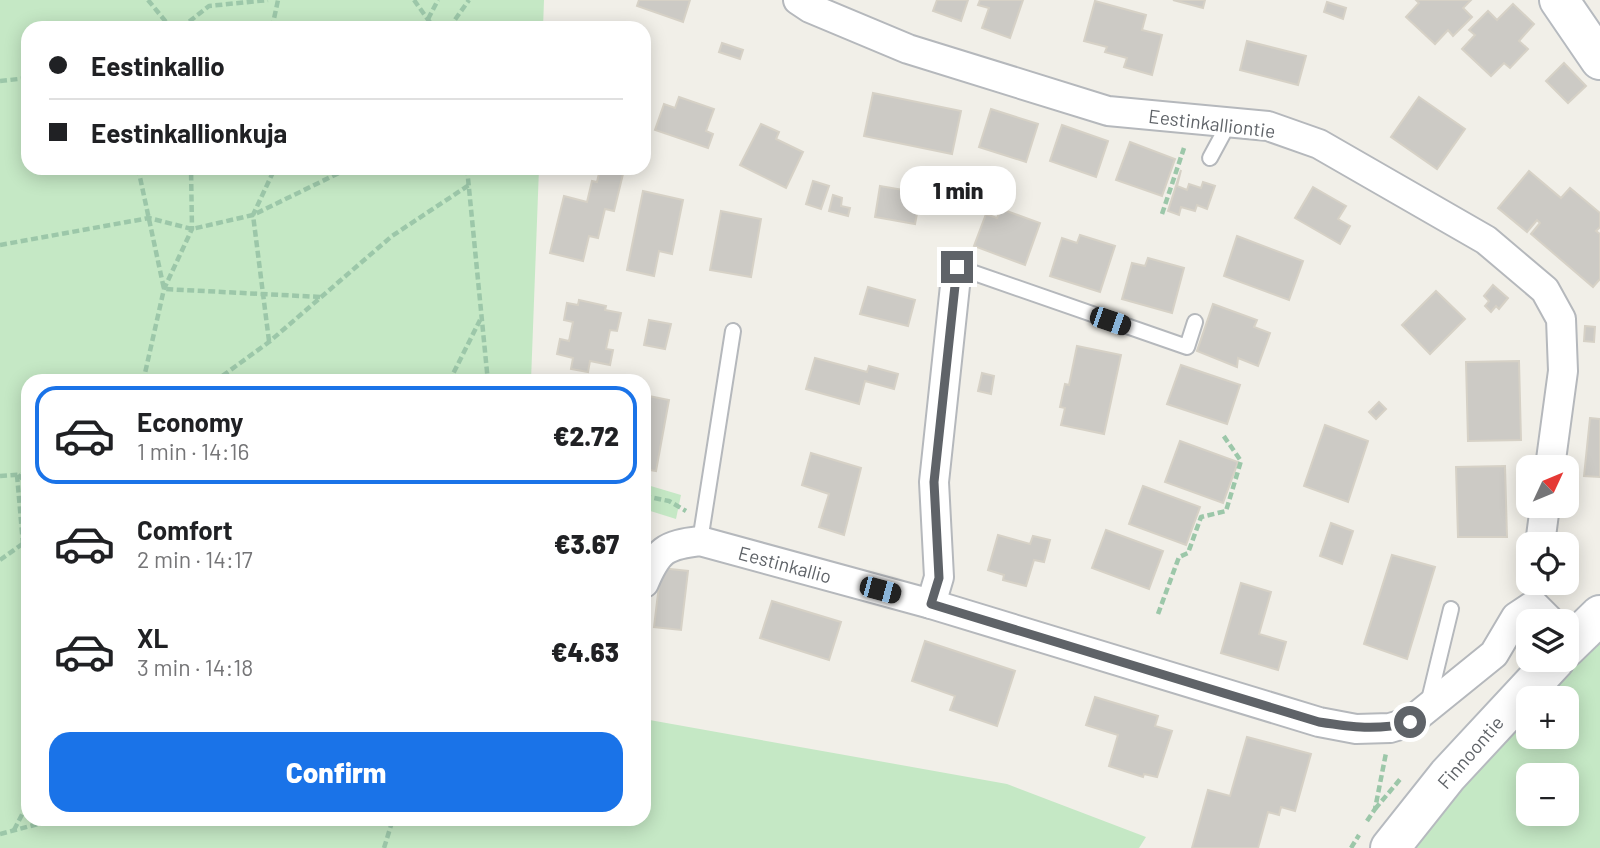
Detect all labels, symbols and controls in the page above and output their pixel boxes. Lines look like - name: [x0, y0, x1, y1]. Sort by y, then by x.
- text: Eestinkallio: [91, 50, 225, 81]
- street label: Eestinkalliontie: [1147, 104, 1277, 142]
- text: Eestinkallionkuja: [91, 117, 287, 148]
- callout: 1 min: [899, 166, 1015, 215]
- text: 1 min: [933, 176, 983, 204]
- route end: [941, 251, 973, 283]
- car: [1087, 304, 1134, 338]
- icon: car: [53, 404, 116, 467]
- text: Economy: [137, 406, 243, 437]
- text: €2.72: [553, 420, 619, 451]
- text: 1 min · 14:16: [137, 437, 249, 465]
- north arrow: [1516, 455, 1578, 518]
- map controls: [1516, 455, 1579, 826]
- icon: car: [53, 512, 116, 575]
- text: Comfort: [137, 514, 233, 545]
- text: €3.67: [554, 528, 619, 559]
- button: locate: [1516, 532, 1579, 595]
- street label: Eestinkallio: [736, 541, 834, 587]
- text: 2 min · 14:17: [137, 545, 253, 573]
- car: [857, 574, 904, 606]
- button: layers: [1516, 609, 1579, 672]
- icon: car: [53, 620, 116, 683]
- text: XL: [137, 622, 168, 653]
- text: €4.63: [551, 636, 619, 667]
- text: 3 min · 14:18: [137, 653, 253, 681]
- button: +: [1516, 686, 1579, 749]
- route start: [1394, 706, 1426, 738]
- street label: Finnoontie: [1432, 711, 1508, 793]
- button: Confirm: [49, 732, 623, 812]
- button: −: [1516, 763, 1579, 826]

